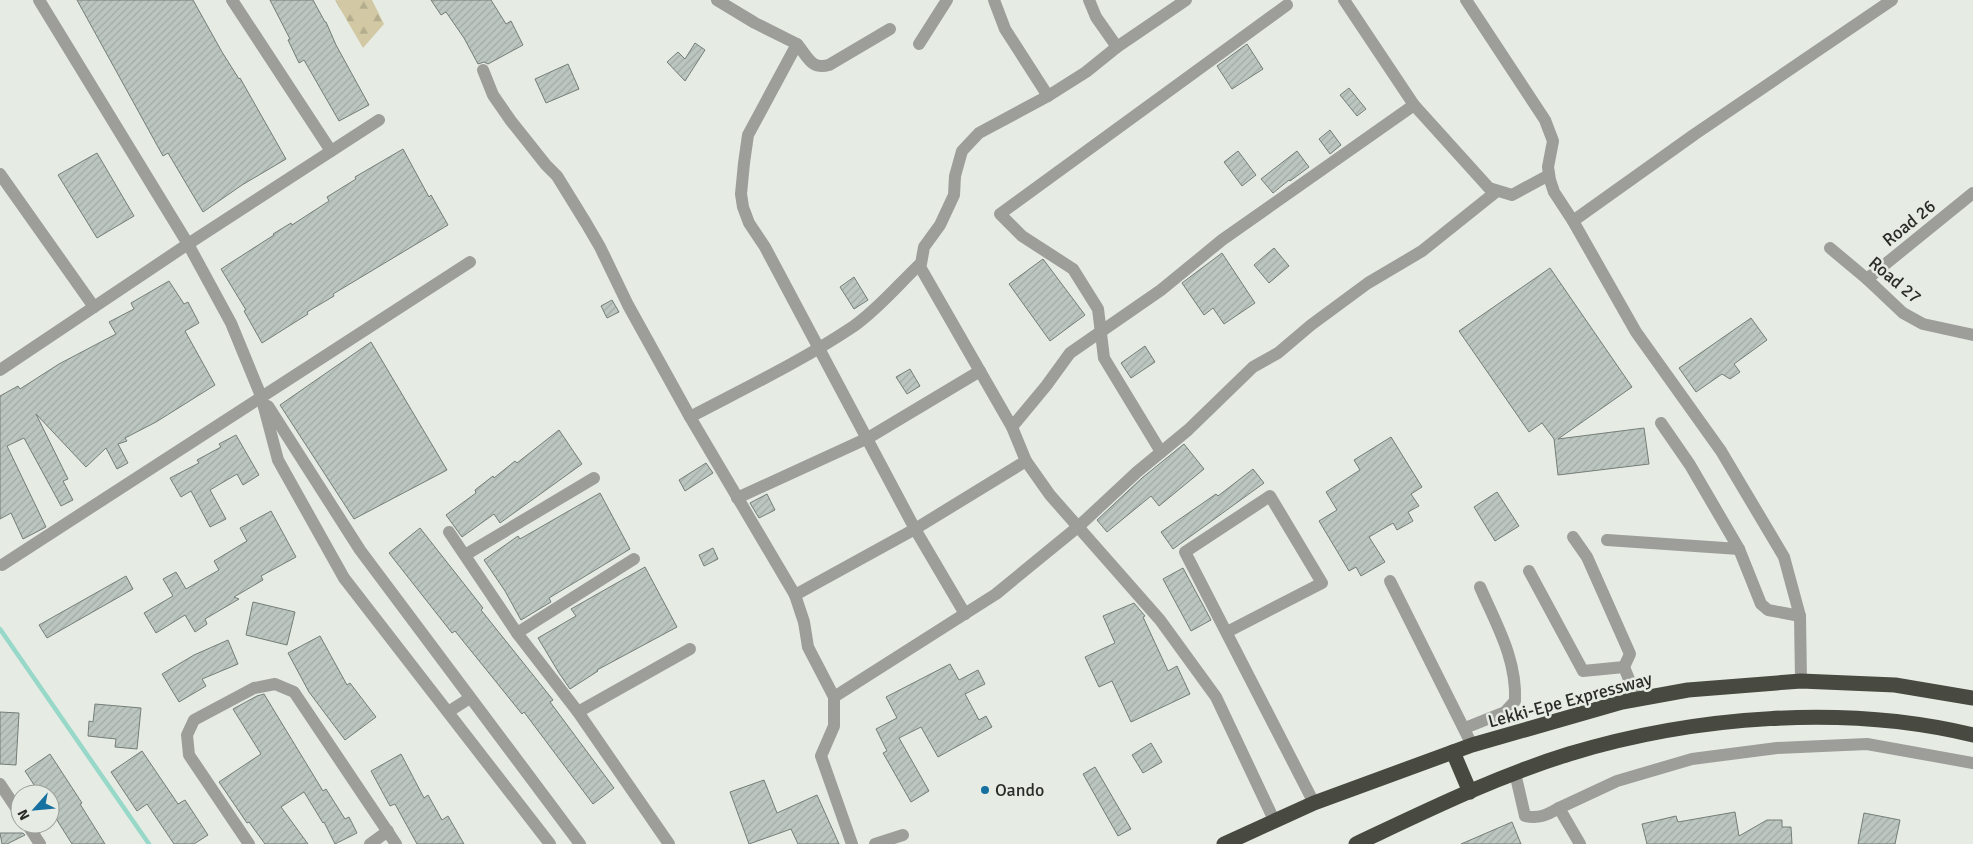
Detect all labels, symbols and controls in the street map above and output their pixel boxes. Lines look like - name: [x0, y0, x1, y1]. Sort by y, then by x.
- street label: Road 26: [1878, 195, 1940, 251]
- street label: Road 27: [1864, 252, 1926, 308]
- street label: Lekki-Epe Expressway: [1486, 667, 1655, 732]
- place label: Oando: [995, 779, 1044, 801]
- north arrow: [10, 784, 60, 834]
- marker: Oando: [979, 784, 991, 796]
- text: N: [14, 806, 34, 823]

